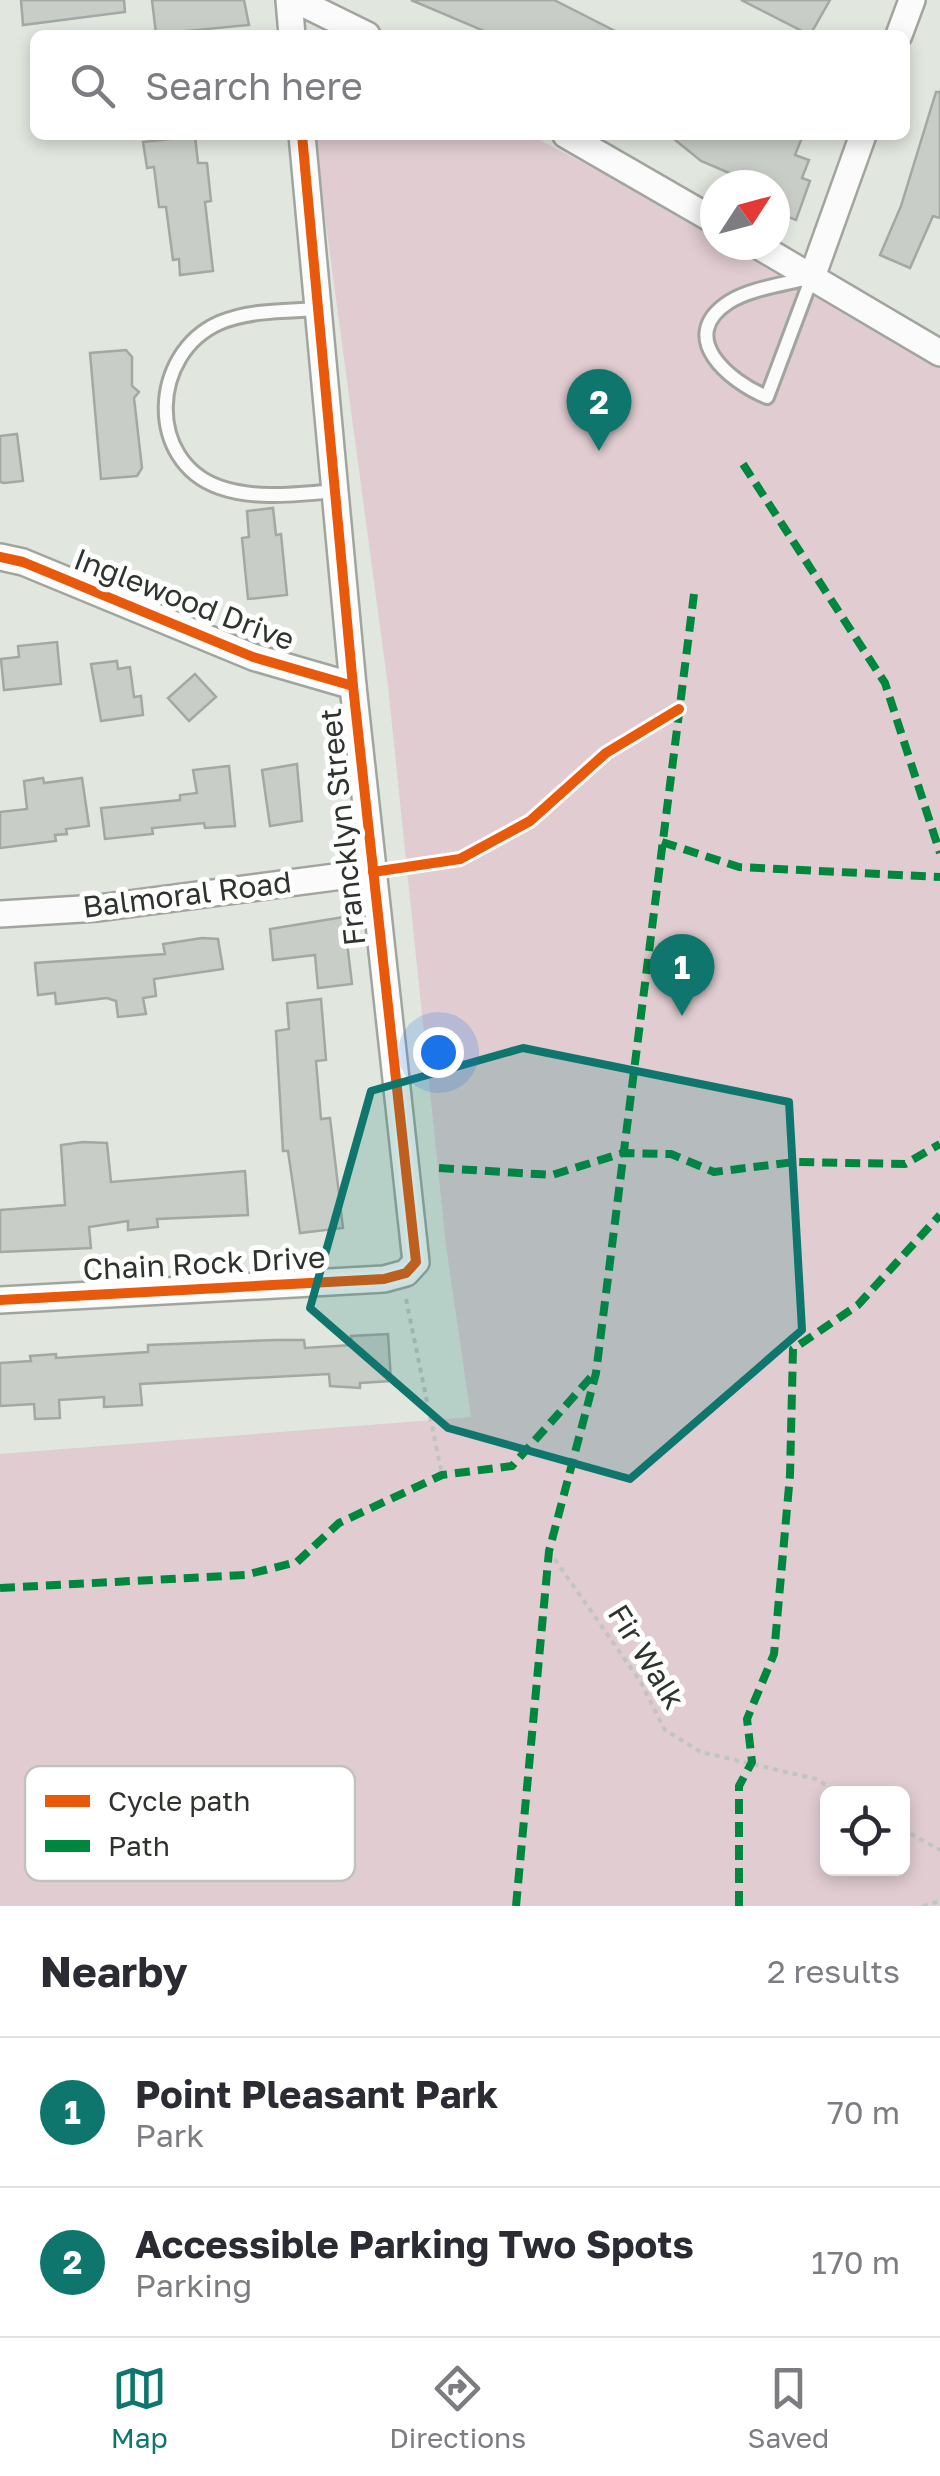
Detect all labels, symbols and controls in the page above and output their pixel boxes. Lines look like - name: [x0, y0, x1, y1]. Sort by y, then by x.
- search box: [30, 30, 910, 140]
- icon: search: [65, 58, 120, 113]
- text: Search here: [145, 63, 363, 108]
- north arrow: [700, 170, 790, 260]
- pin: 2: [566, 368, 632, 451]
- street label: Inglewood Drive: [69, 541, 300, 658]
- street label: Francklyn Street: [312, 707, 372, 948]
- street label: Balmoral Road: [80, 863, 293, 925]
- pin: 1: [650, 934, 714, 1016]
- your location: [413, 1027, 464, 1078]
- street label: Chain Rock Drive: [82, 1239, 326, 1287]
- street label: Fir Walk: [601, 1598, 693, 1715]
- legend: [25, 1766, 355, 1881]
- text: Cycle path: [108, 1784, 251, 1817]
- map controls: [820, 1786, 910, 1876]
- button: locate: [820, 1786, 910, 1876]
- text: Path: [108, 1829, 170, 1862]
- text: Nearby: [40, 1946, 188, 1996]
- text: 2 results: [767, 1952, 900, 1990]
- text: Point Pleasant Park: [135, 2071, 498, 2116]
- text: 1: [64, 2093, 81, 2131]
- text: 70 m: [827, 2093, 900, 2131]
- text: Park: [135, 2116, 204, 2154]
- text: Accessible Parking Two Spots: [135, 2221, 694, 2266]
- text: 2: [63, 2243, 82, 2281]
- text: 170 m: [811, 2243, 900, 2281]
- text: Parking: [135, 2266, 252, 2304]
- tab: Map: [111, 2361, 168, 2454]
- tab: Directions: [389, 2361, 526, 2454]
- tab: Saved: [747, 2361, 829, 2454]

